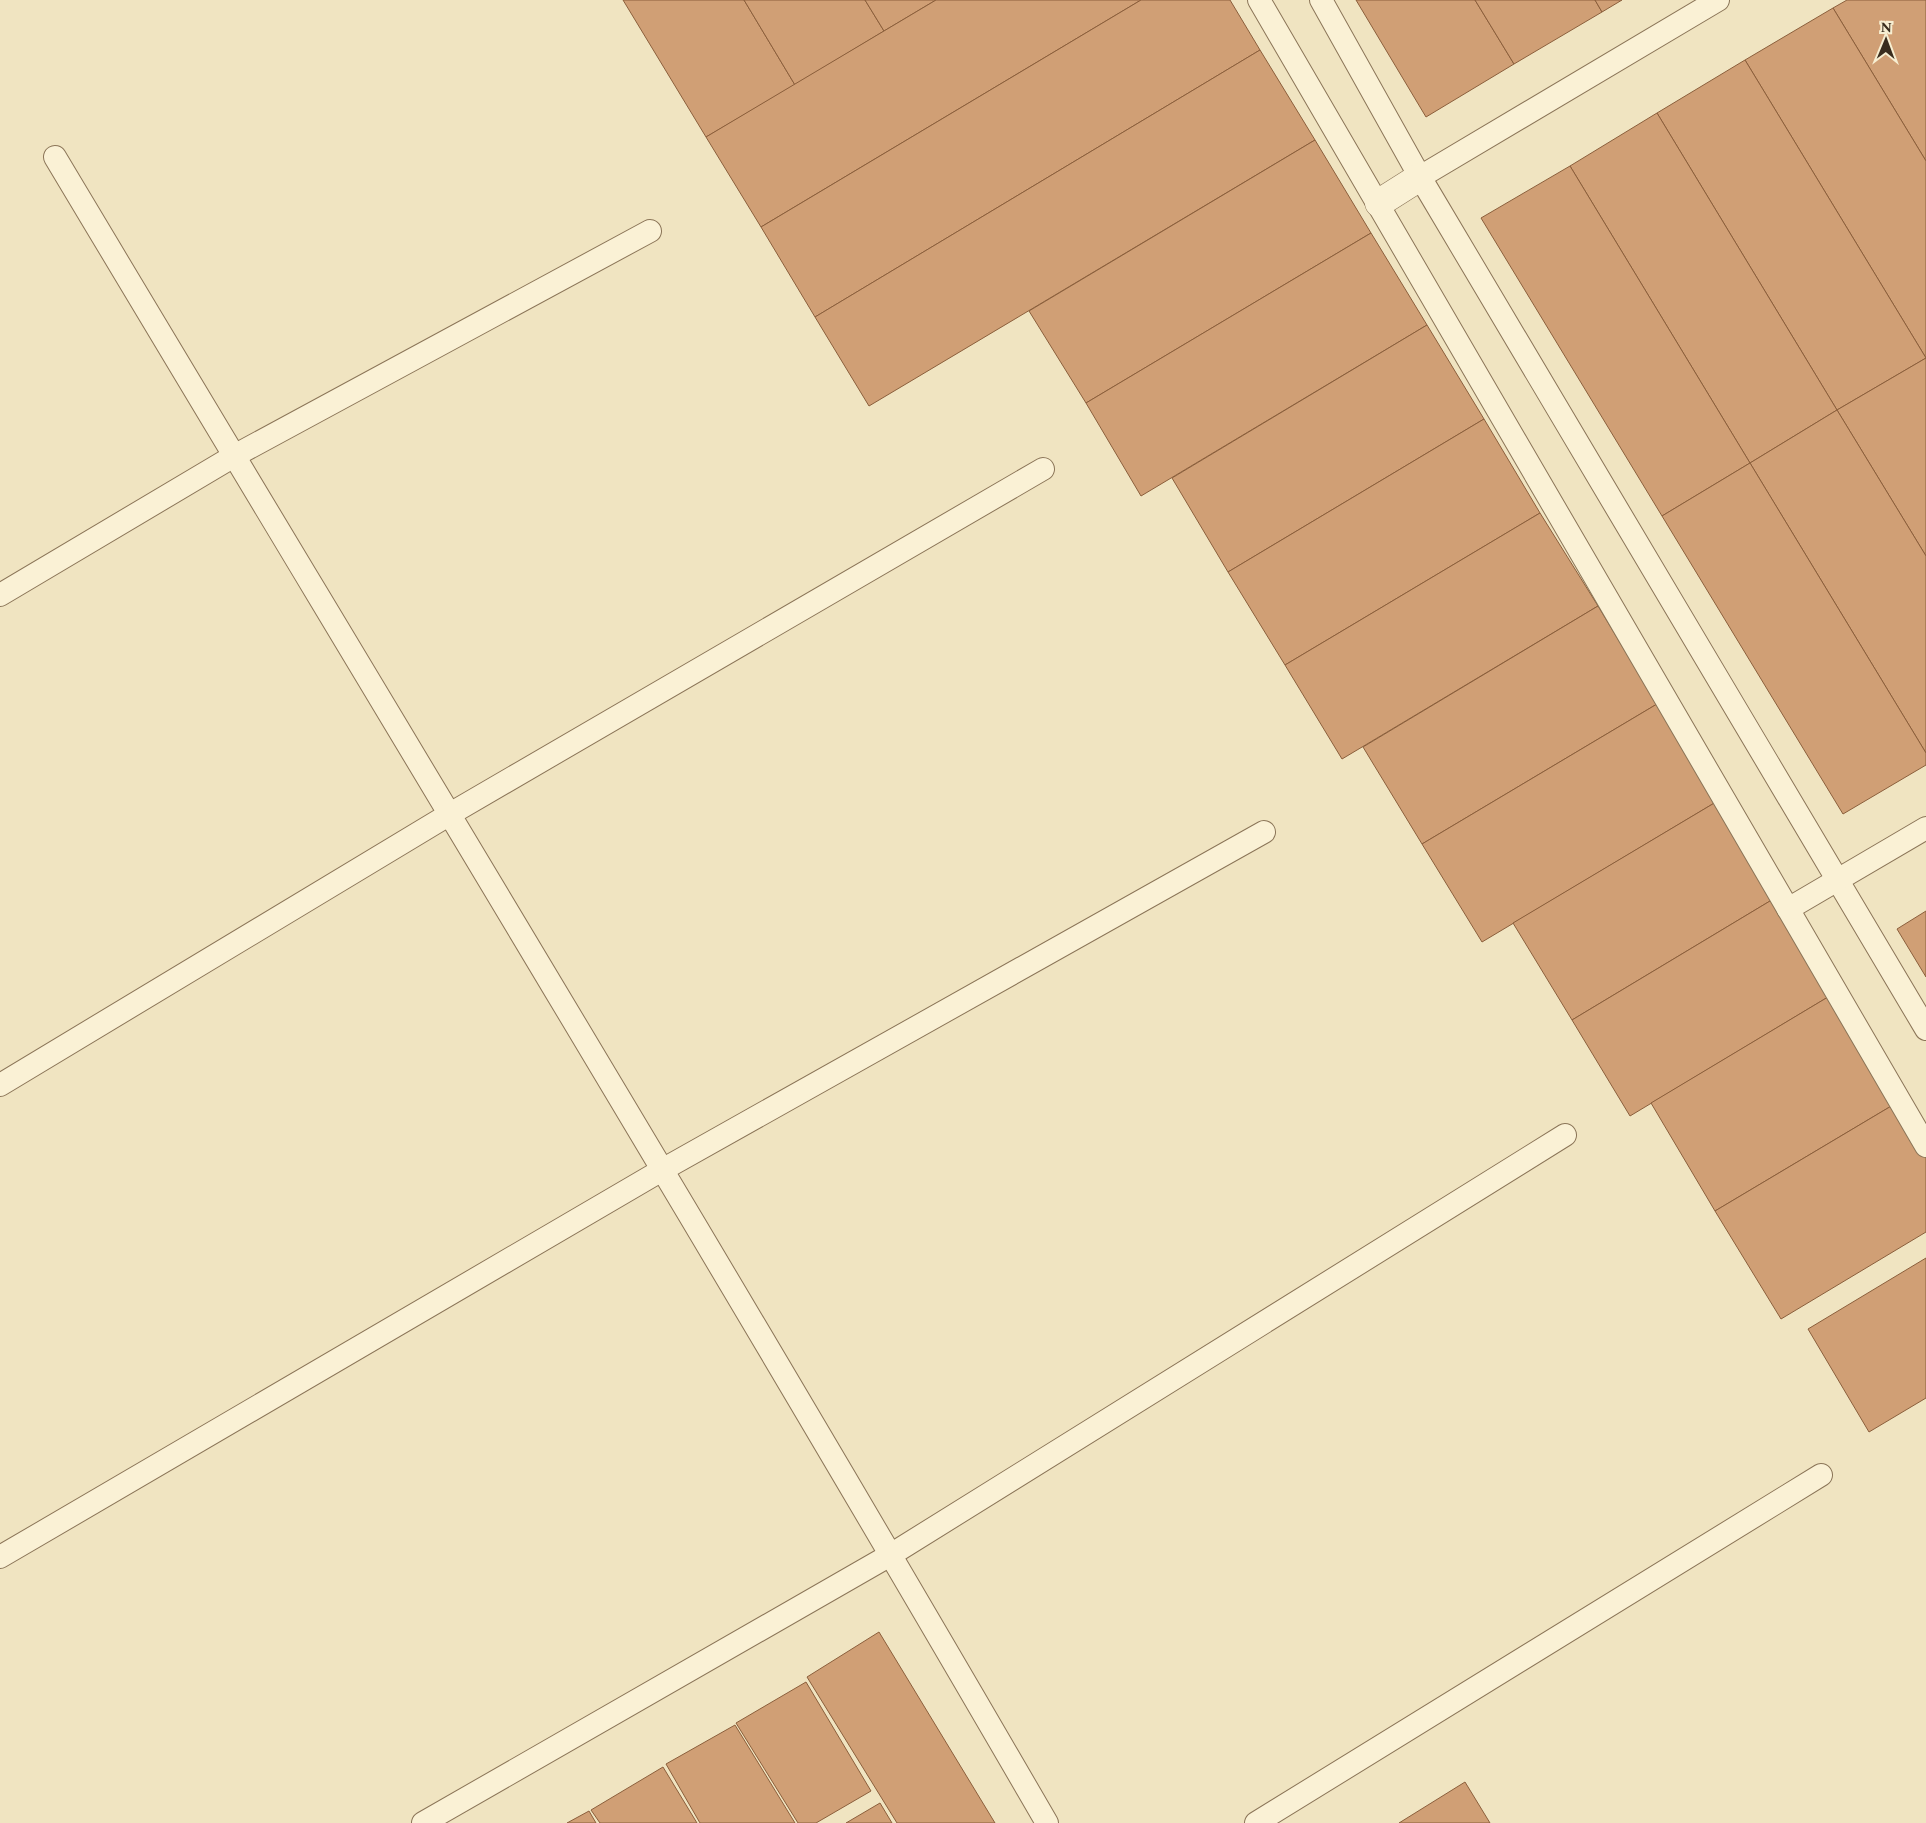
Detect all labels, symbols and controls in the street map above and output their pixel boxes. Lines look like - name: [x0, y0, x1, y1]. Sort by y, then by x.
- north arrow: [1861, 15, 1911, 65]
- text: N: [1880, 17, 1892, 38]

